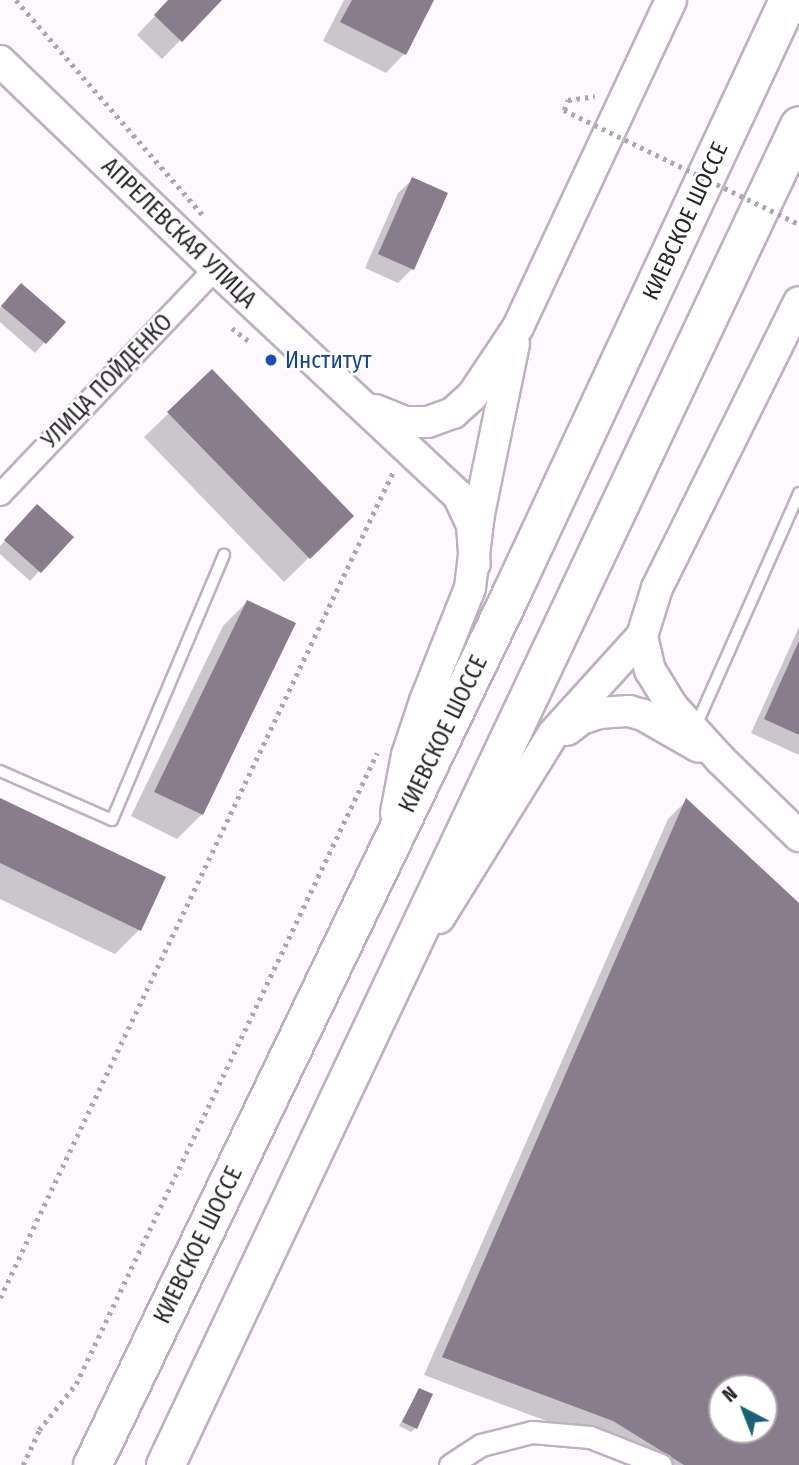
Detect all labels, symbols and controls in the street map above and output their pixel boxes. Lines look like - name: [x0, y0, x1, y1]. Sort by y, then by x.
- street label: КИЕВСКОЕ ШОССЕ: [636, 138, 734, 304]
- street label: АПРЕЛЕВСКАЯ УЛИЦА: [96, 152, 262, 314]
- street label: УЛИЦА ПОЙДЕНКО: [36, 308, 178, 454]
- place label: Институт: [285, 346, 372, 374]
- marker: Институт: [263, 352, 279, 368]
- street label: КИЕВСКОЕ ШОССЕ: [393, 651, 493, 817]
- street label: КИЕВСКОЕ ШОССЕ: [148, 1162, 248, 1328]
- north arrow: [708, 1374, 778, 1444]
- text: N: [718, 1382, 742, 1407]

